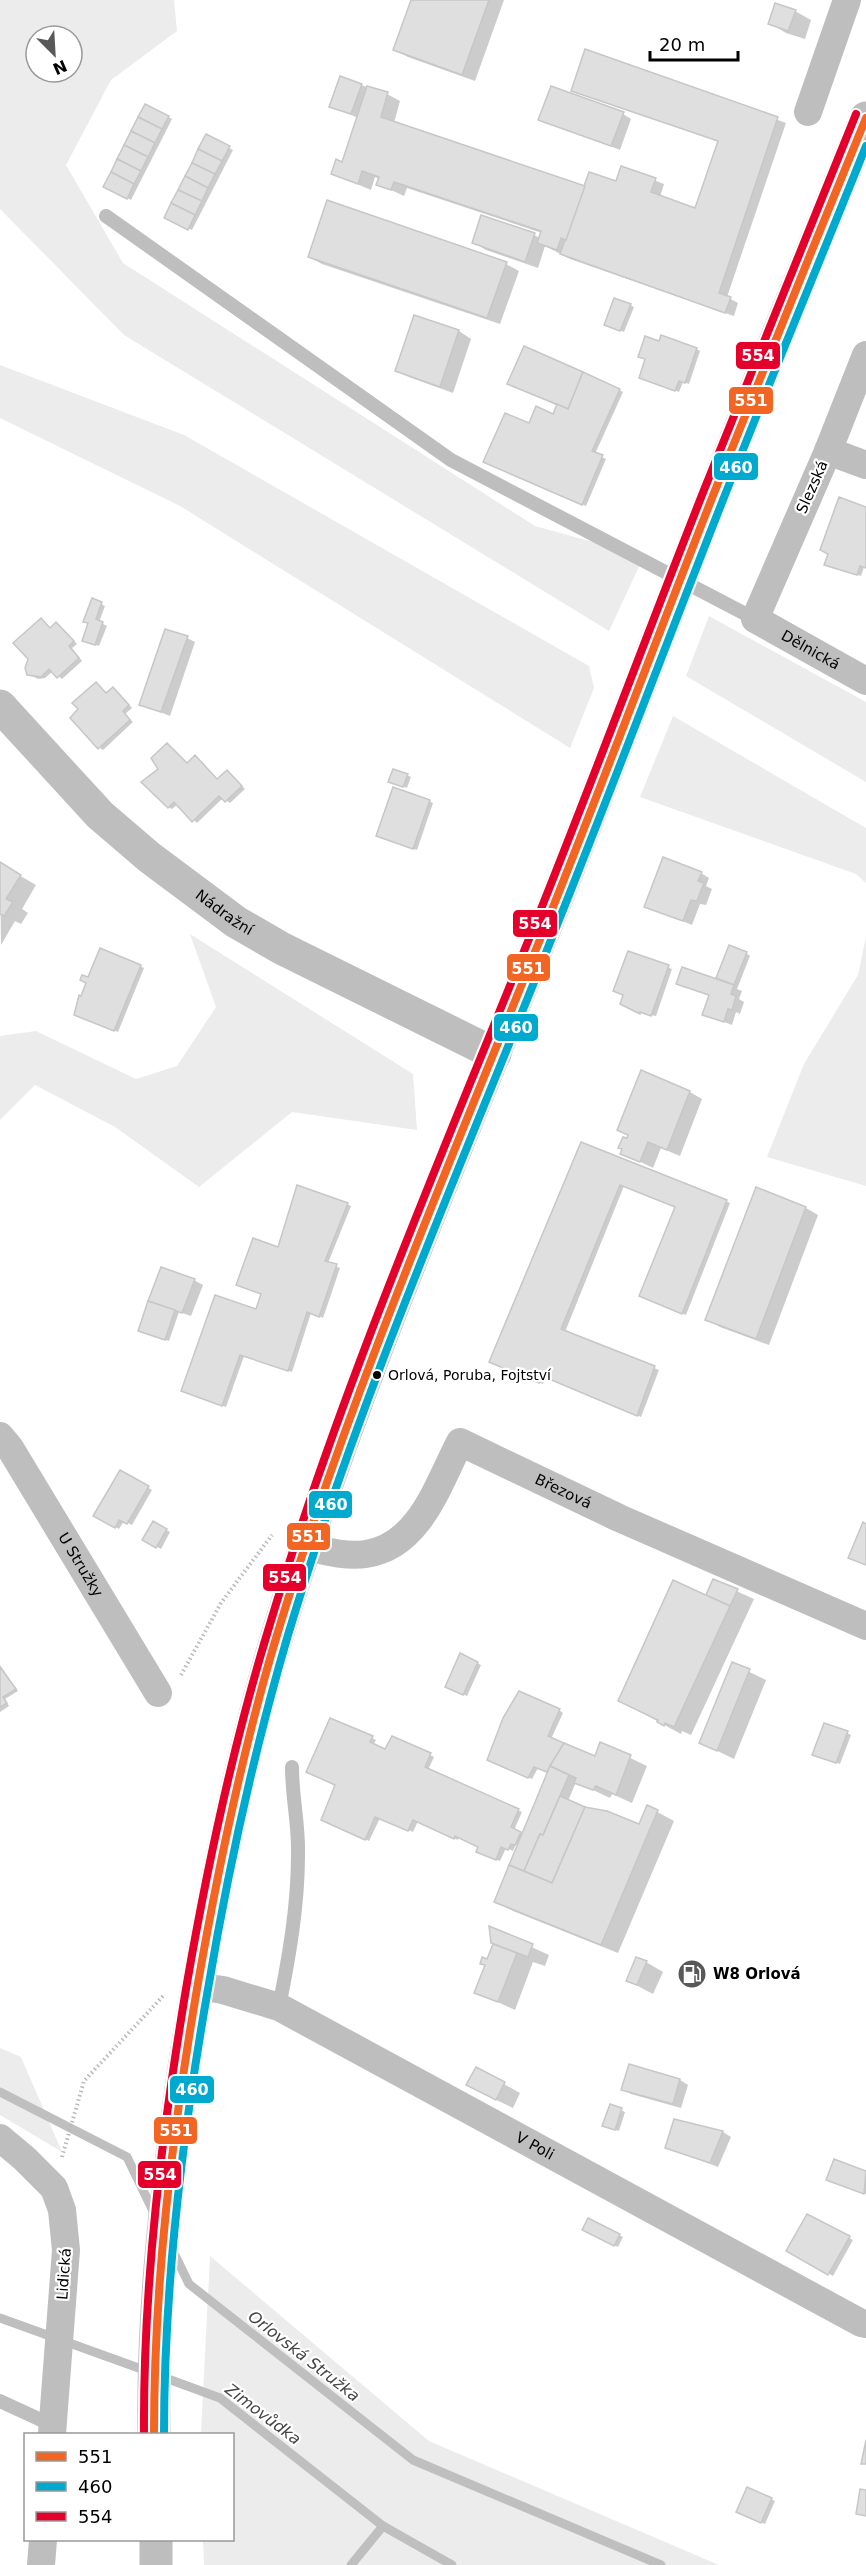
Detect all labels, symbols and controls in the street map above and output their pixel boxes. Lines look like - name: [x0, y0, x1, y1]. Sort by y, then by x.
- north arrow: [24, 24, 84, 84]
- scale bar: [650, 24, 738, 62]
- text: 20 m: [659, 34, 705, 55]
- text: N: [50, 56, 70, 79]
- line badge: 554: [735, 341, 781, 370]
- text: 554: [741, 346, 775, 365]
- line badge: 551: [728, 386, 774, 415]
- text: 551: [734, 391, 768, 410]
- line badge: 460: [713, 452, 759, 481]
- text: 460: [719, 458, 753, 477]
- street label: Slezská: [792, 458, 832, 516]
- street label: Dělnická: [778, 626, 843, 674]
- street label: Nádražní: [192, 886, 257, 939]
- line badge: 554: [512, 909, 558, 938]
- text: 554: [518, 914, 552, 933]
- line badge: 551: [506, 953, 551, 982]
- text: 551: [511, 959, 545, 978]
- line badge: 460: [493, 1013, 539, 1042]
- text: 460: [499, 1018, 533, 1037]
- place label: Orlová, Poruba, Fojtství: [388, 1367, 552, 1383]
- marker: Orlová, Poruba, Fojtství: [371, 1369, 383, 1381]
- street label: Březová: [532, 1470, 594, 1513]
- line badge: 460: [308, 1490, 353, 1519]
- text: 460: [314, 1495, 348, 1514]
- line badge: 551: [286, 1522, 331, 1551]
- text: 551: [291, 1527, 325, 1546]
- street label: U Stružky: [54, 1529, 107, 1600]
- line badge: 554: [262, 1563, 307, 1592]
- text: 554: [268, 1568, 302, 1587]
- fuel station icon: W8 Orlová: [676, 1958, 708, 1990]
- place label: W8 Orlová: [713, 1965, 801, 1983]
- line badge: 460: [169, 2075, 215, 2104]
- text: 460: [175, 2080, 209, 2099]
- line badge: 551: [153, 2116, 198, 2145]
- text: 551: [159, 2121, 193, 2140]
- street label: V Poli: [513, 2128, 557, 2164]
- line badge: 554: [137, 2160, 182, 2189]
- text: 554: [143, 2165, 177, 2184]
- street label: Lidická: [53, 2247, 75, 2301]
- water label: Orlovská Stružka: [245, 2307, 363, 2405]
- water label: Zimovůdka: [221, 2379, 305, 2449]
- legend: [24, 2433, 234, 2541]
- text: 551: [78, 2446, 112, 2467]
- text: 460: [78, 2476, 112, 2497]
- text: 554: [78, 2506, 112, 2527]

